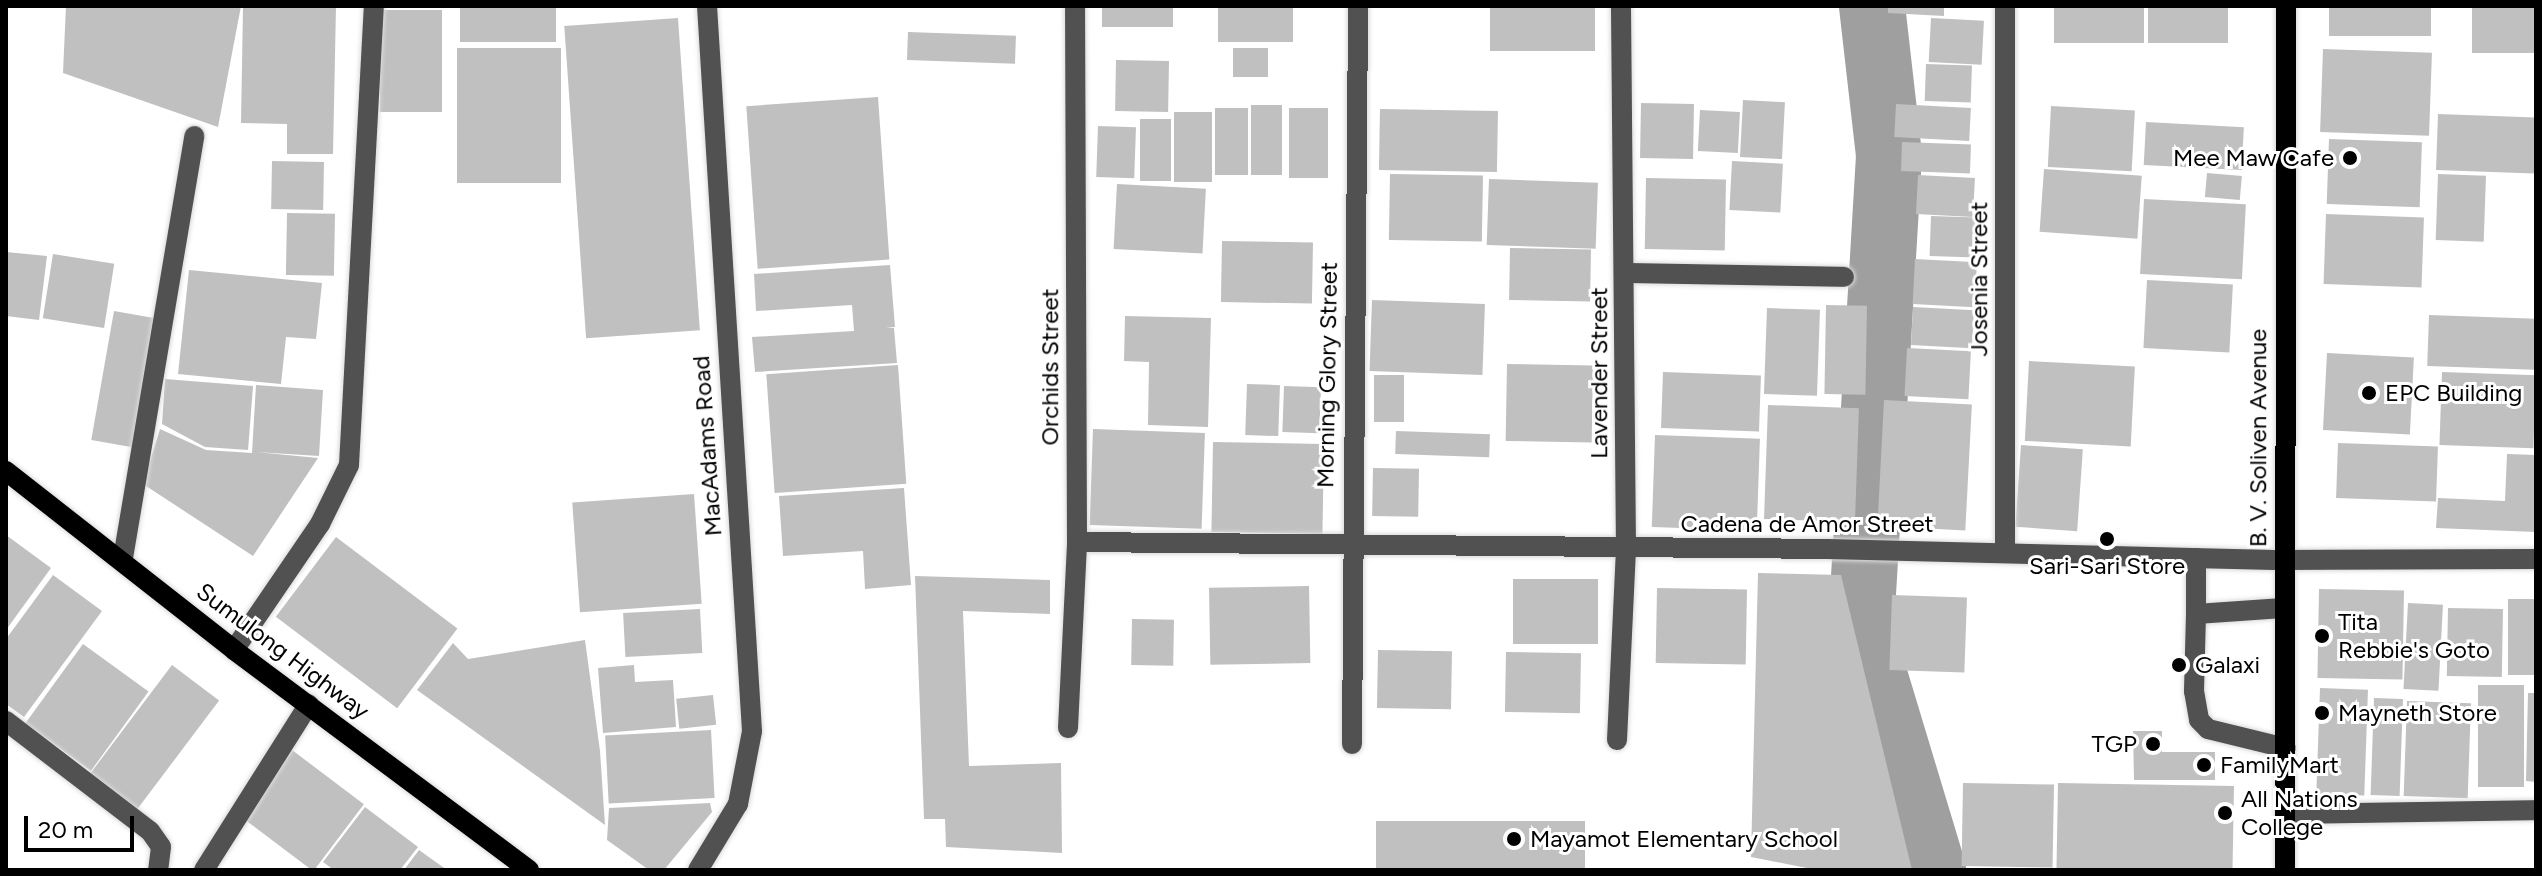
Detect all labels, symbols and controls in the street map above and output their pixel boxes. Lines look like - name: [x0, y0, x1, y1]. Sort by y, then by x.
- place label: Mee Maw Cafe: [2173, 144, 2334, 172]
- marker: Mee Maw Cafe: [2341, 149, 2359, 167]
- street label: Josenia Street: [1965, 202, 1993, 356]
- street label: Morning Glory Street: [1311, 262, 1343, 488]
- street label: Lavender Street: [1585, 287, 1613, 459]
- street label: Orchids Street: [1036, 288, 1064, 446]
- street label: B. V. Soliven Avenue: [2244, 329, 2272, 547]
- street label: MacAdams Road: [686, 355, 728, 537]
- place label: EPC Building: [2385, 379, 2522, 407]
- marker: EPC Building: [2360, 384, 2378, 402]
- street label: Cadena de Amor Street: [1680, 510, 1934, 538]
- marker: Sari-Sari Store: [2098, 530, 2116, 548]
- place label: Sari-Sari Store: [2029, 552, 2185, 580]
- street label: Sumulong Highway: [191, 577, 375, 725]
- place label: Tita Rebbie's Goto: [2338, 608, 2490, 664]
- marker: Tita Rebbie's Goto: [2313, 627, 2331, 645]
- place label: Galaxi: [2195, 651, 2260, 679]
- marker: Galaxi: [2170, 656, 2188, 674]
- place label: Mayneth Store: [2338, 699, 2497, 727]
- marker: Mayneth Store: [2313, 704, 2331, 722]
- place label: TGP: [2092, 730, 2137, 758]
- marker: TGP: [2144, 735, 2162, 753]
- place label: FamilyMart: [2220, 751, 2339, 779]
- marker: FamilyMart: [2195, 756, 2213, 774]
- place label: All Nations College: [2241, 785, 2358, 841]
- scale bar: [28, 800, 138, 850]
- marker: All Nations College: [2216, 804, 2234, 822]
- text: 20 m: [38, 815, 93, 844]
- place label: Mayamot Elementary School: [1530, 825, 1838, 853]
- marker: Mayamot Elementary School: [1505, 830, 1523, 848]

